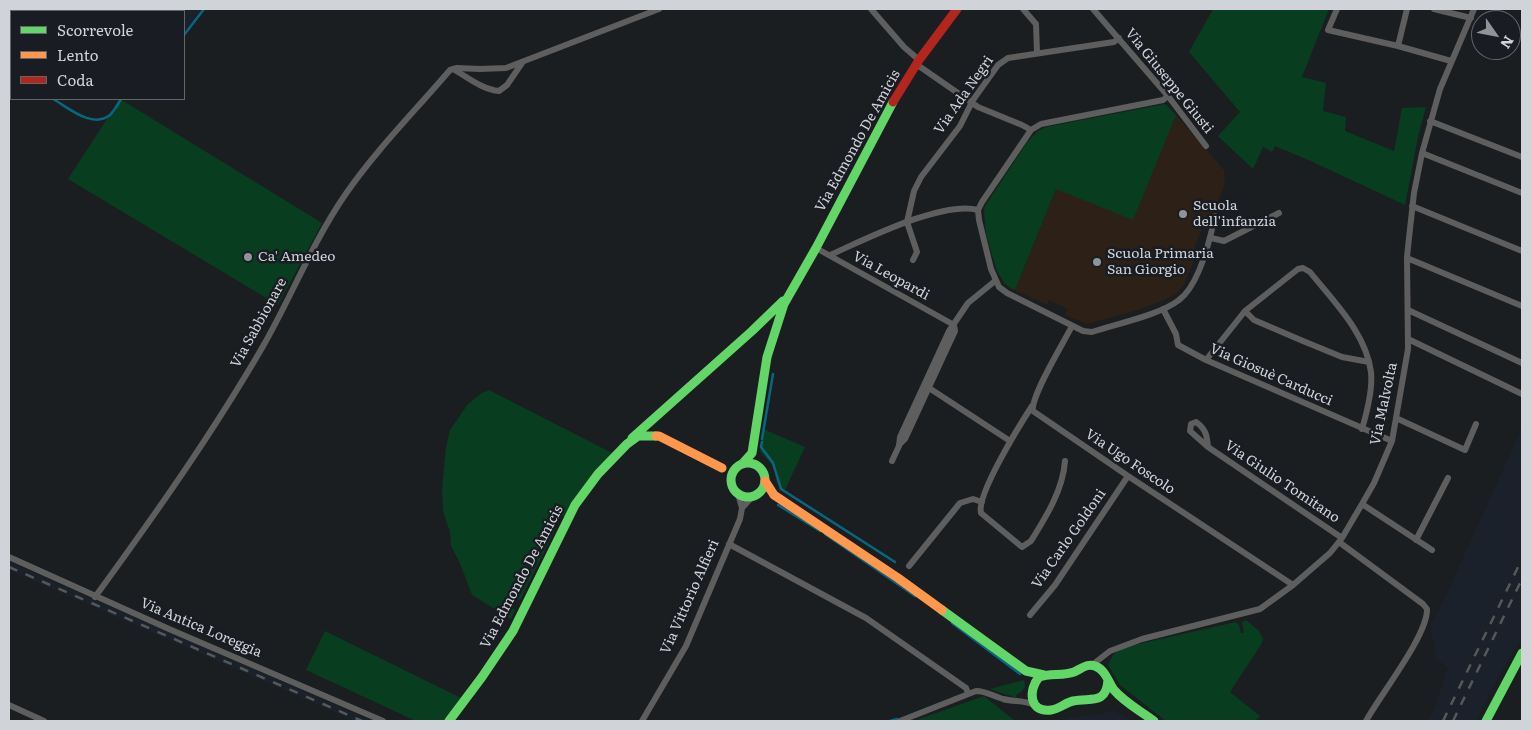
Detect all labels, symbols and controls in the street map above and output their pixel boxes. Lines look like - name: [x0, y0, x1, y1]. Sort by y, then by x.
- legend: [10, 10, 185, 100]
- north arrow: [1471, 10, 1521, 60]
- text: Scorrevole: [57, 18, 133, 41]
- street label: Via Giuseppe Giusti: [1121, 25, 1217, 137]
- text: N: [1496, 32, 1519, 53]
- text: Lento: [57, 43, 98, 66]
- street label: Via Ada Negri: [931, 53, 997, 137]
- street label: Via Edmondo De Amicis: [812, 67, 904, 215]
- text: Coda: [57, 68, 94, 91]
- place label: Scuola dell'infanzia: [1193, 198, 1276, 230]
- marker: Scuola dell'infanzia: [1177, 208, 1189, 220]
- place label: Scuola Primaria San Giorgio: [1107, 246, 1214, 278]
- street label: Via Leopardi: [850, 248, 932, 304]
- place label: Ca' Amedeo: [258, 249, 335, 265]
- marker: Ca' Amedeo: [242, 251, 254, 263]
- marker: Scuola Primaria San Giorgio: [1091, 256, 1103, 268]
- street label: Via Sabbionare: [227, 275, 291, 371]
- street label: Via Giosuè Carducci: [1207, 340, 1335, 410]
- street label: Via Malvolta: [1367, 361, 1401, 447]
- street label: Via Ugo Foscolo: [1082, 426, 1178, 498]
- street label: Via Giulio Tomitano: [1221, 437, 1343, 527]
- street label: Via Carlo Goldoni: [1028, 486, 1110, 592]
- street label: Via Edmondo De Amicis: [477, 503, 567, 651]
- street label: Via Vittorio Alfieri: [657, 537, 723, 657]
- street label: Via Antica Loreggia: [138, 595, 264, 661]

